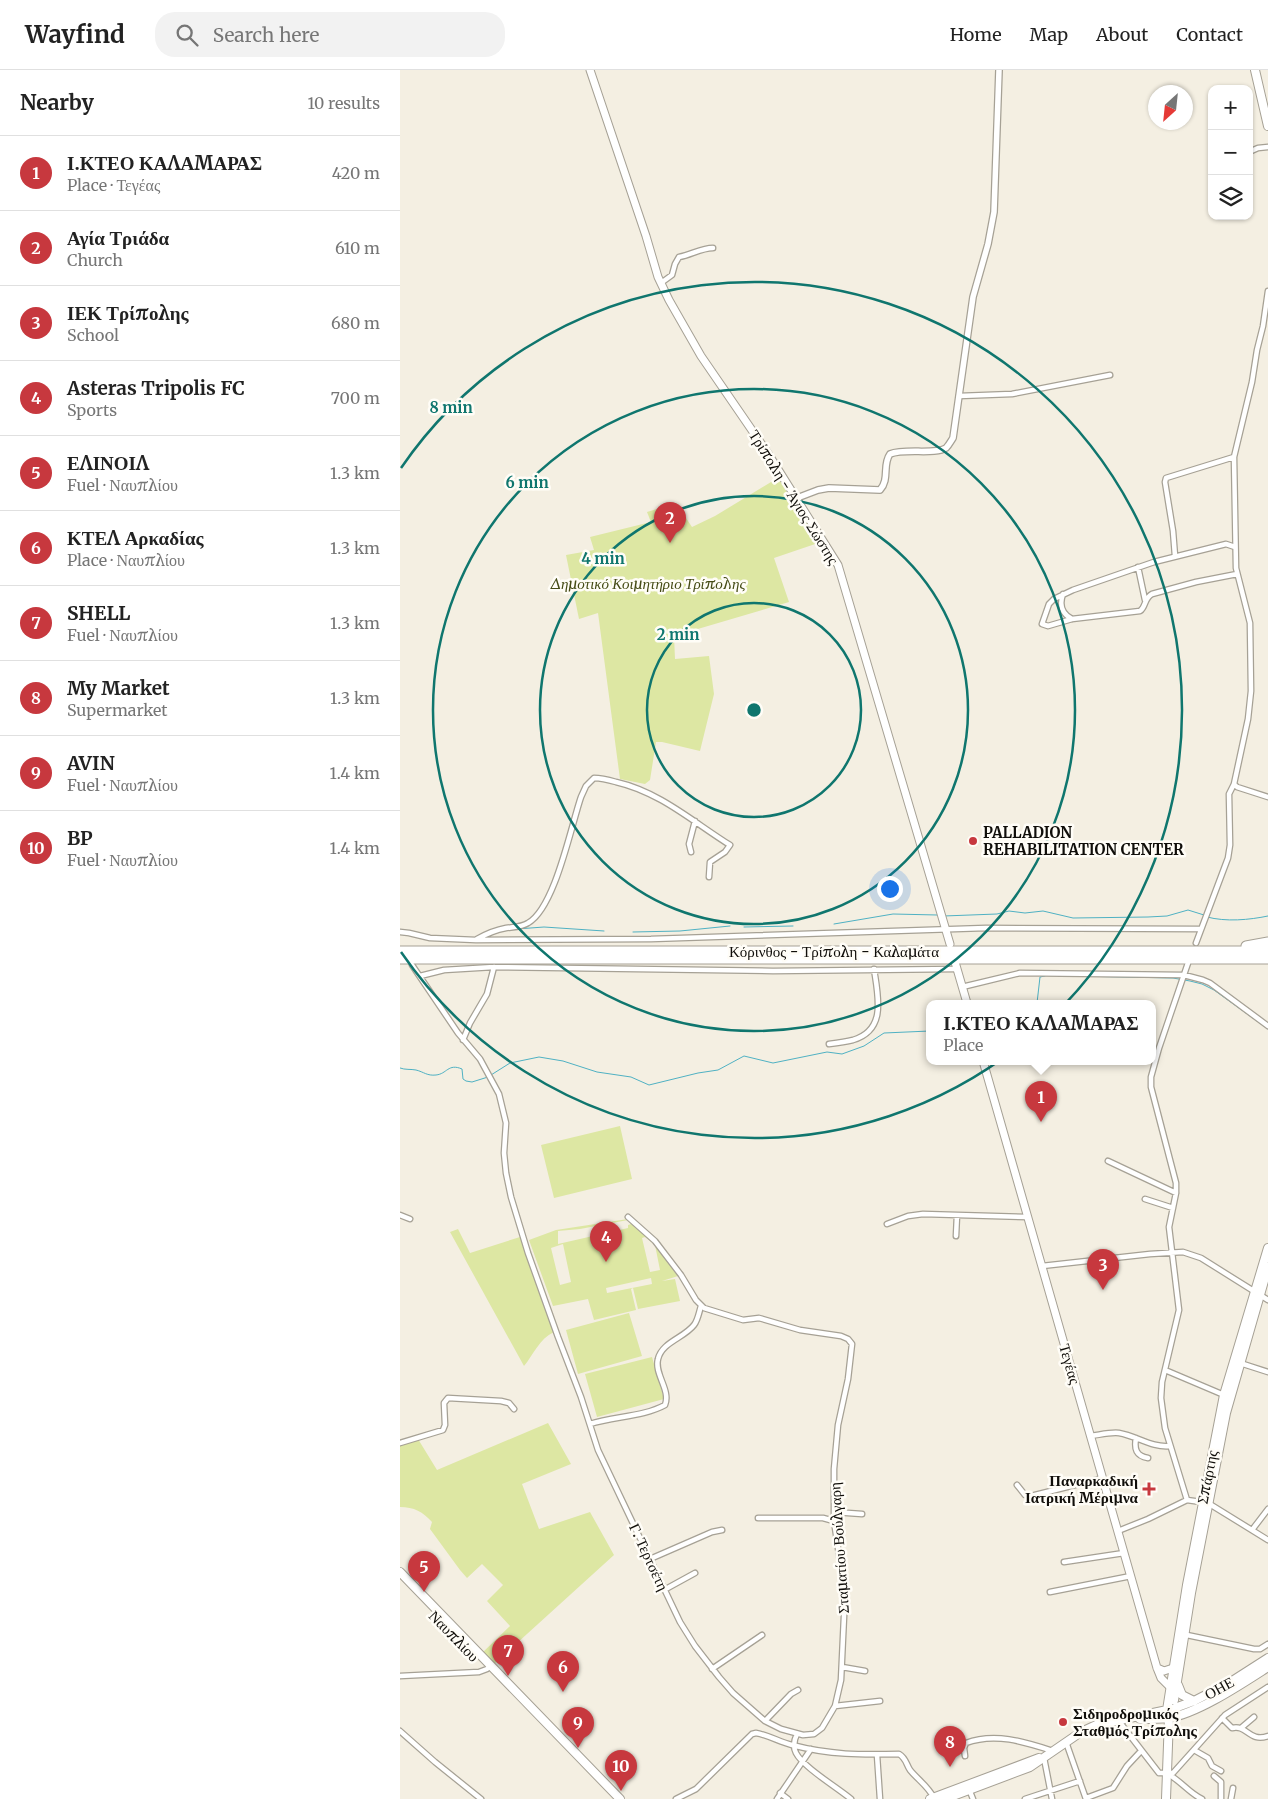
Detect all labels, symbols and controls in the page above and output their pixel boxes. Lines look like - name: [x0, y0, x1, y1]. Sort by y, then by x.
- search box: [155, 12, 505, 57]
- text: Wayfind: [25, 19, 125, 50]
- icon: search: [173, 21, 201, 49]
- text: Search here: [213, 23, 319, 47]
- text: Home: [950, 23, 1002, 46]
- text: Map: [1030, 23, 1068, 46]
- text: About: [1096, 23, 1148, 46]
- text: Contact: [1176, 23, 1243, 46]
- north arrow: [1148, 85, 1193, 130]
- map controls: [1208, 85, 1253, 220]
- button: +: [1208, 85, 1253, 130]
- text: Nearby: [20, 89, 94, 116]
- text: 10 results: [307, 93, 380, 113]
- button: −: [1208, 130, 1253, 175]
- text: Ι.ΚΤΕΟ ΚΑΛΑΜΑΡΑΣ: [67, 151, 262, 175]
- text: 1: [32, 163, 40, 183]
- text: 420 m: [332, 163, 380, 183]
- text: Place · Τεγέας: [67, 175, 160, 195]
- button: layers: [1208, 175, 1253, 220]
- text: Αγία Τριάδα: [67, 226, 169, 250]
- text: 2: [31, 238, 41, 258]
- text: 610 m: [335, 238, 380, 258]
- text: Church: [67, 250, 123, 270]
- text: ΙΕΚ Τρίπολης: [67, 301, 188, 325]
- text: 3: [31, 313, 41, 333]
- text: 680 m: [331, 313, 380, 333]
- text: School: [67, 325, 119, 345]
- text: Asteras Tripolis FC: [67, 376, 245, 400]
- text: 4: [31, 388, 41, 408]
- text: 700 m: [331, 388, 380, 408]
- text: 8 min: [429, 398, 473, 417]
- text: Sports: [67, 400, 117, 420]
- street label: Τρίπολη - Άγιος Σώστης: [745, 426, 843, 568]
- text: ΕΛΙΝΟΙΛ: [67, 451, 149, 475]
- text: 5: [31, 463, 41, 483]
- text: 1.3 km: [330, 463, 380, 483]
- text: 6 min: [505, 473, 549, 492]
- text: Fuel · Ναυπλίου: [67, 475, 178, 495]
- pin: 2: [654, 502, 686, 543]
- text: ΚΤΕΛ Αρκαδίας: [67, 526, 204, 550]
- text: 6: [31, 538, 41, 558]
- text: 1.3 km: [330, 538, 380, 558]
- text: 4 min: [581, 549, 625, 568]
- text: Place · Ναυπλίου: [67, 550, 185, 570]
- park label: Δημοτικό Κοιμητήριο Τρίπολης: [549, 574, 746, 593]
- text: SHELL: [67, 601, 130, 625]
- text: 7: [31, 613, 41, 633]
- text: 1.3 km: [330, 613, 380, 633]
- text: Fuel · Ναυπλίου: [67, 625, 178, 645]
- text: 2 min: [657, 625, 699, 644]
- text: My Market: [67, 676, 170, 700]
- text: 8: [31, 688, 41, 708]
- text: 1.3 km: [330, 688, 380, 708]
- text: Supermarket: [67, 700, 168, 720]
- centre of rings: [745, 701, 763, 719]
- text: AVIN: [67, 751, 115, 775]
- text: 9: [31, 763, 41, 783]
- text: 1.4 km: [330, 763, 380, 783]
- text: Fuel · Ναυπλίου: [67, 775, 178, 795]
- place label: PALLADION REHABILITATION CENTER: [983, 823, 1184, 859]
- text: BP: [67, 826, 93, 850]
- marker: PALLADION REHABILITATION CENTER: [967, 835, 979, 847]
- text: 10: [27, 838, 45, 858]
- text: 1.4 km: [330, 838, 380, 858]
- text: Fuel · Ναυπλίου: [67, 850, 178, 870]
- your location: [877, 876, 903, 902]
- street label: Κόρινθος - Τρίπολη - Καλαμάτα: [729, 942, 939, 961]
- popup: [926, 1000, 1156, 1065]
- text: Ι.ΚΤΕΟ ΚΑΛΑΜΑΡΑΣ: [943, 1011, 1139, 1035]
- text: Place: [943, 1035, 983, 1055]
- pin: 1: [1025, 1081, 1057, 1122]
- pin: 4: [590, 1221, 622, 1262]
- pin: 3: [1087, 1249, 1119, 1290]
- street label: Τεγέας: [1055, 1342, 1085, 1386]
- street label: Σπάρτης: [1192, 1448, 1222, 1506]
- place label: Παναρκαδική Ιατρική Μέριμνα: [1025, 1471, 1139, 1507]
- street label: Σταματίου Βούλγαρη: [825, 1482, 853, 1614]
- marker: Παναρκαδική Ιατρική Μέριμνα: [1142, 1482, 1156, 1496]
- street label: Γ. Τερτσέτη: [625, 1520, 673, 1594]
- pin: 5: [408, 1551, 440, 1592]
- street label: Ναυπλίου: [425, 1606, 483, 1666]
- pin: 7: [492, 1635, 524, 1676]
- pin: 6: [547, 1651, 579, 1692]
- street label: ΟΗΕ: [1201, 1672, 1237, 1704]
- place label: Σιδηροδρομικός Σταθμός Τρίπολης: [1073, 1704, 1198, 1740]
- pin: 9: [562, 1707, 594, 1748]
- marker: Σιδηροδρομικός Σταθμός Τρίπολης: [1057, 1716, 1069, 1728]
- pin: 8: [934, 1726, 966, 1767]
- pin: 10: [605, 1750, 637, 1791]

